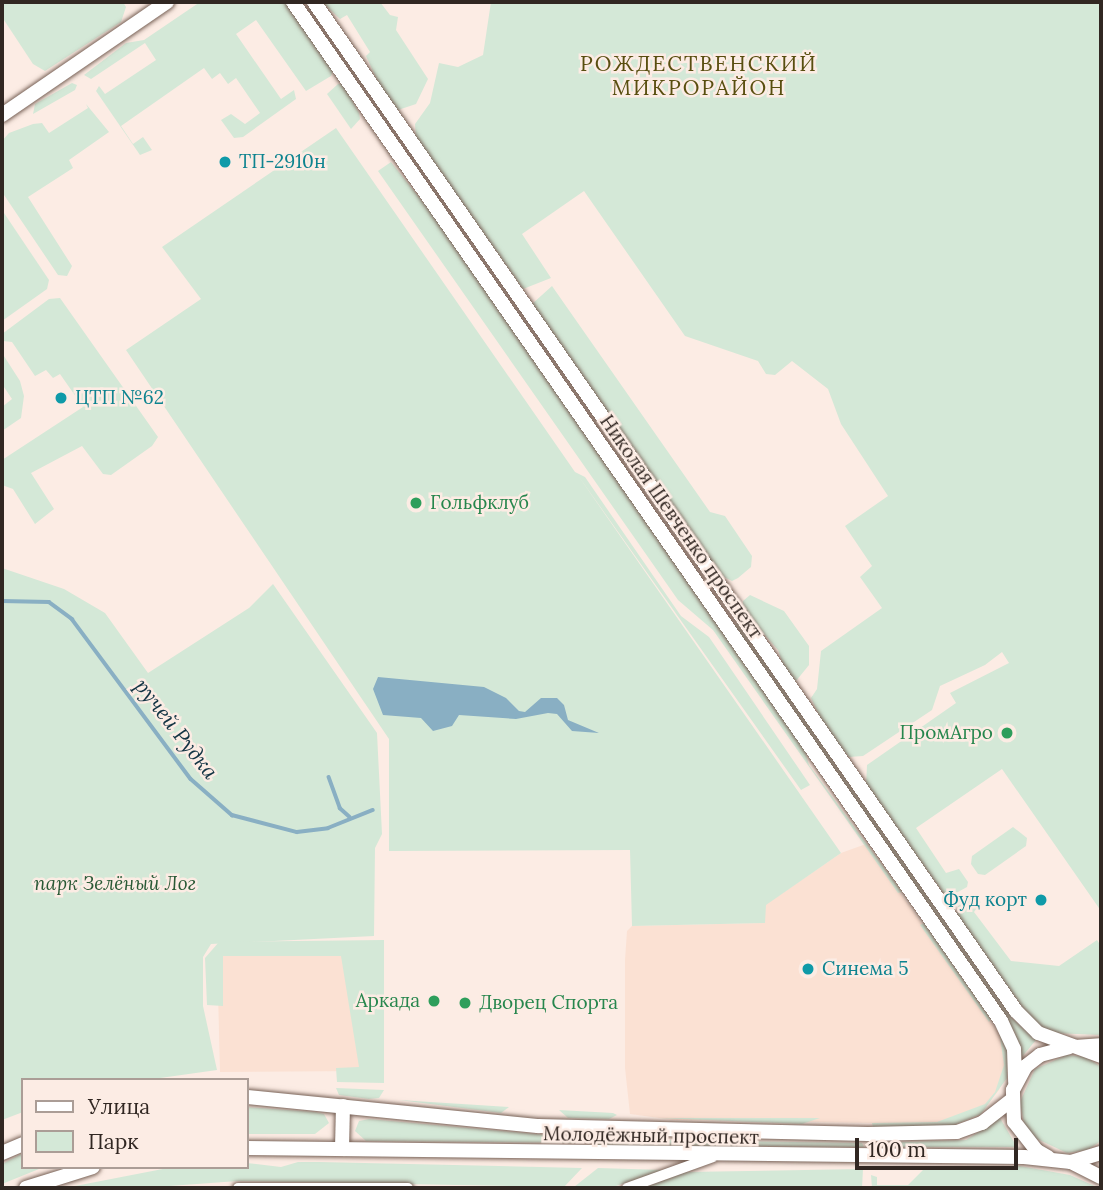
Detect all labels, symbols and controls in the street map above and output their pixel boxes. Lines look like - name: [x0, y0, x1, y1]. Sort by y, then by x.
- district label: РОЖДЕСТВЕНСКИЙ МИКРОРАЙОН: [582, 51, 816, 101]
- place label: ТП-2910н: [239, 151, 326, 173]
- marker: ТП-2910н: [217, 154, 233, 170]
- place label: ЦТП №62: [75, 387, 164, 409]
- marker: ЦТП №62: [53, 390, 69, 406]
- street label: Николая Шевченко проспект: [595, 411, 767, 643]
- place label: Гольфклуб: [430, 492, 529, 514]
- marker: Гольфклуб: [408, 495, 424, 511]
- water label: ручей Рудка: [129, 674, 223, 784]
- place label: ПромАгро: [899, 722, 993, 744]
- marker: ПромАгро: [999, 725, 1015, 741]
- park label: парк Зелёный Лог: [34, 873, 196, 895]
- place label: Фуд корт: [943, 889, 1027, 911]
- marker: Фуд корт: [1033, 892, 1049, 908]
- place label: Синема 5: [822, 958, 908, 980]
- marker: Синема 5: [800, 961, 816, 977]
- place label: Аркада: [356, 990, 420, 1012]
- place label: Дворец Спорта: [479, 992, 618, 1014]
- marker: Аркада: [426, 993, 442, 1009]
- marker: Дворец Спорта: [457, 995, 473, 1011]
- legend: [21, 1078, 248, 1169]
- text: Улица: [88, 1093, 150, 1120]
- street label: Молодёжный проспект: [543, 1123, 759, 1149]
- scale bar: [858, 1124, 1021, 1168]
- text: Парк: [88, 1128, 138, 1155]
- text: 100 m: [868, 1136, 926, 1163]

